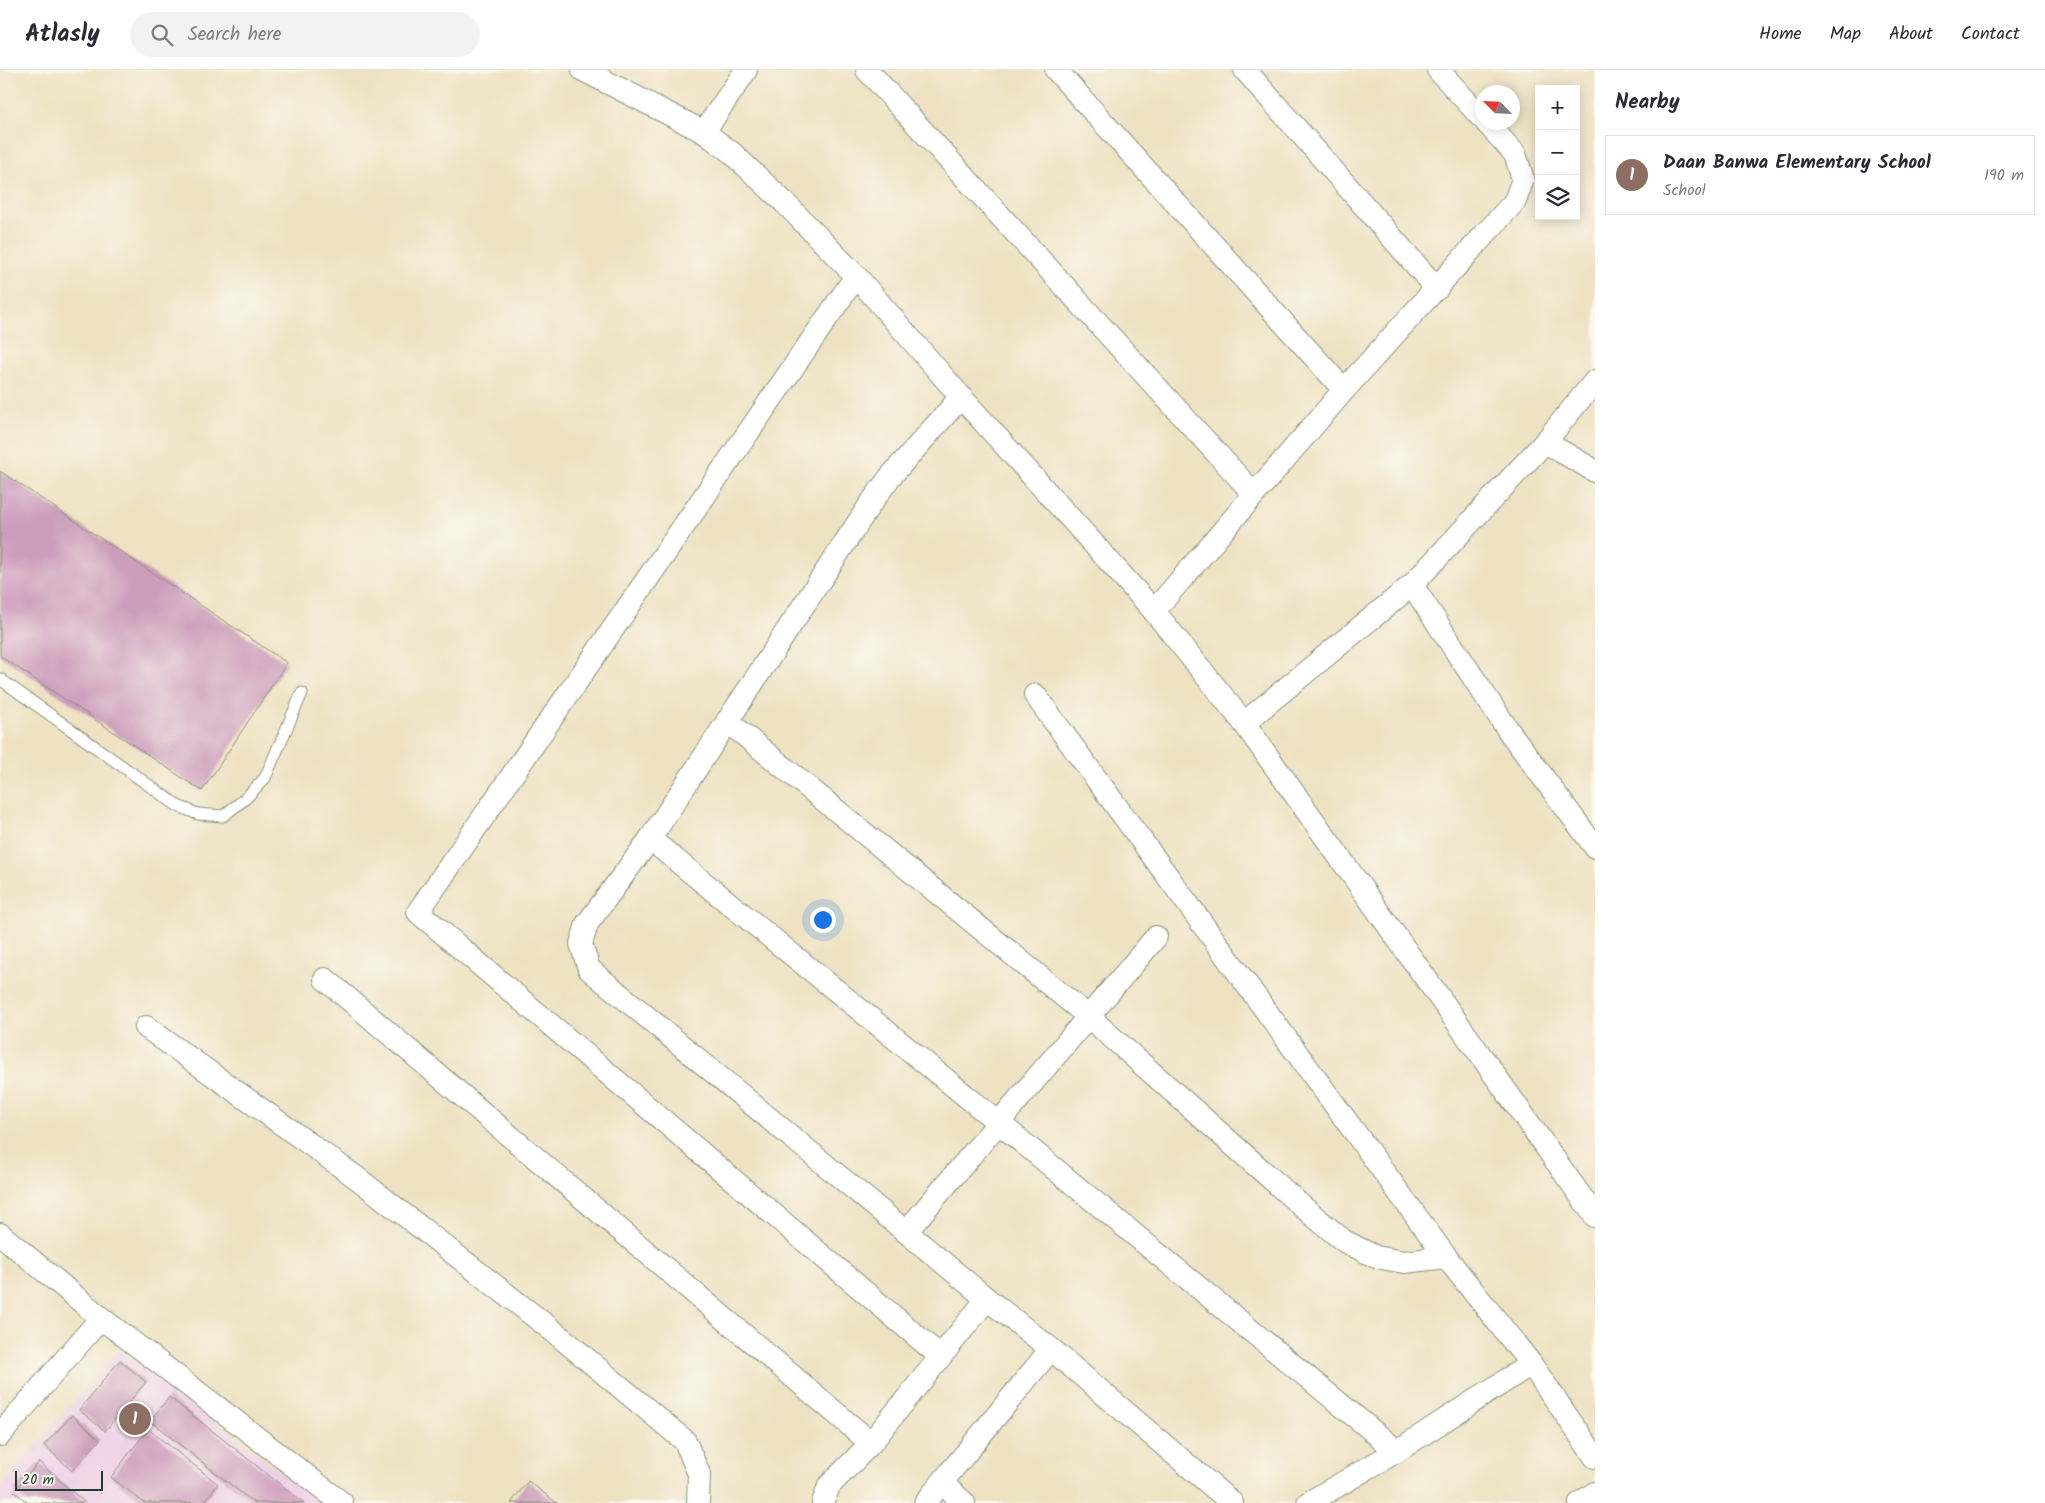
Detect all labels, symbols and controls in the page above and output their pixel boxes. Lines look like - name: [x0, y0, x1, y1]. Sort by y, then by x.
- search box: [130, 12, 480, 57]
- text: Atlasly: [25, 15, 100, 54]
- text: Search here: [188, 20, 281, 50]
- text: Home: [1759, 20, 1802, 49]
- text: Map: [1830, 20, 1861, 49]
- text: About: [1889, 20, 1933, 49]
- text: Contact: [1961, 20, 2020, 49]
- icon: search: [148, 21, 176, 49]
- north arrow: [1475, 85, 1520, 130]
- map controls: [1535, 85, 1580, 220]
- button: +: [1535, 85, 1580, 130]
- text: Nearby: [1615, 86, 1680, 119]
- button: −: [1535, 130, 1580, 175]
- text: Daan Banwa Elementary School: [1663, 148, 1931, 178]
- text: 1: [1630, 163, 1634, 188]
- text: 190 m: [1984, 163, 2024, 188]
- button: layers: [1535, 175, 1580, 220]
- text: School: [1663, 178, 1706, 203]
- your location: [810, 907, 836, 933]
- pin: 1: [119, 1400, 151, 1438]
- scale bar: [15, 1468, 102, 1491]
- text: 20 m: [22, 1469, 54, 1491]

